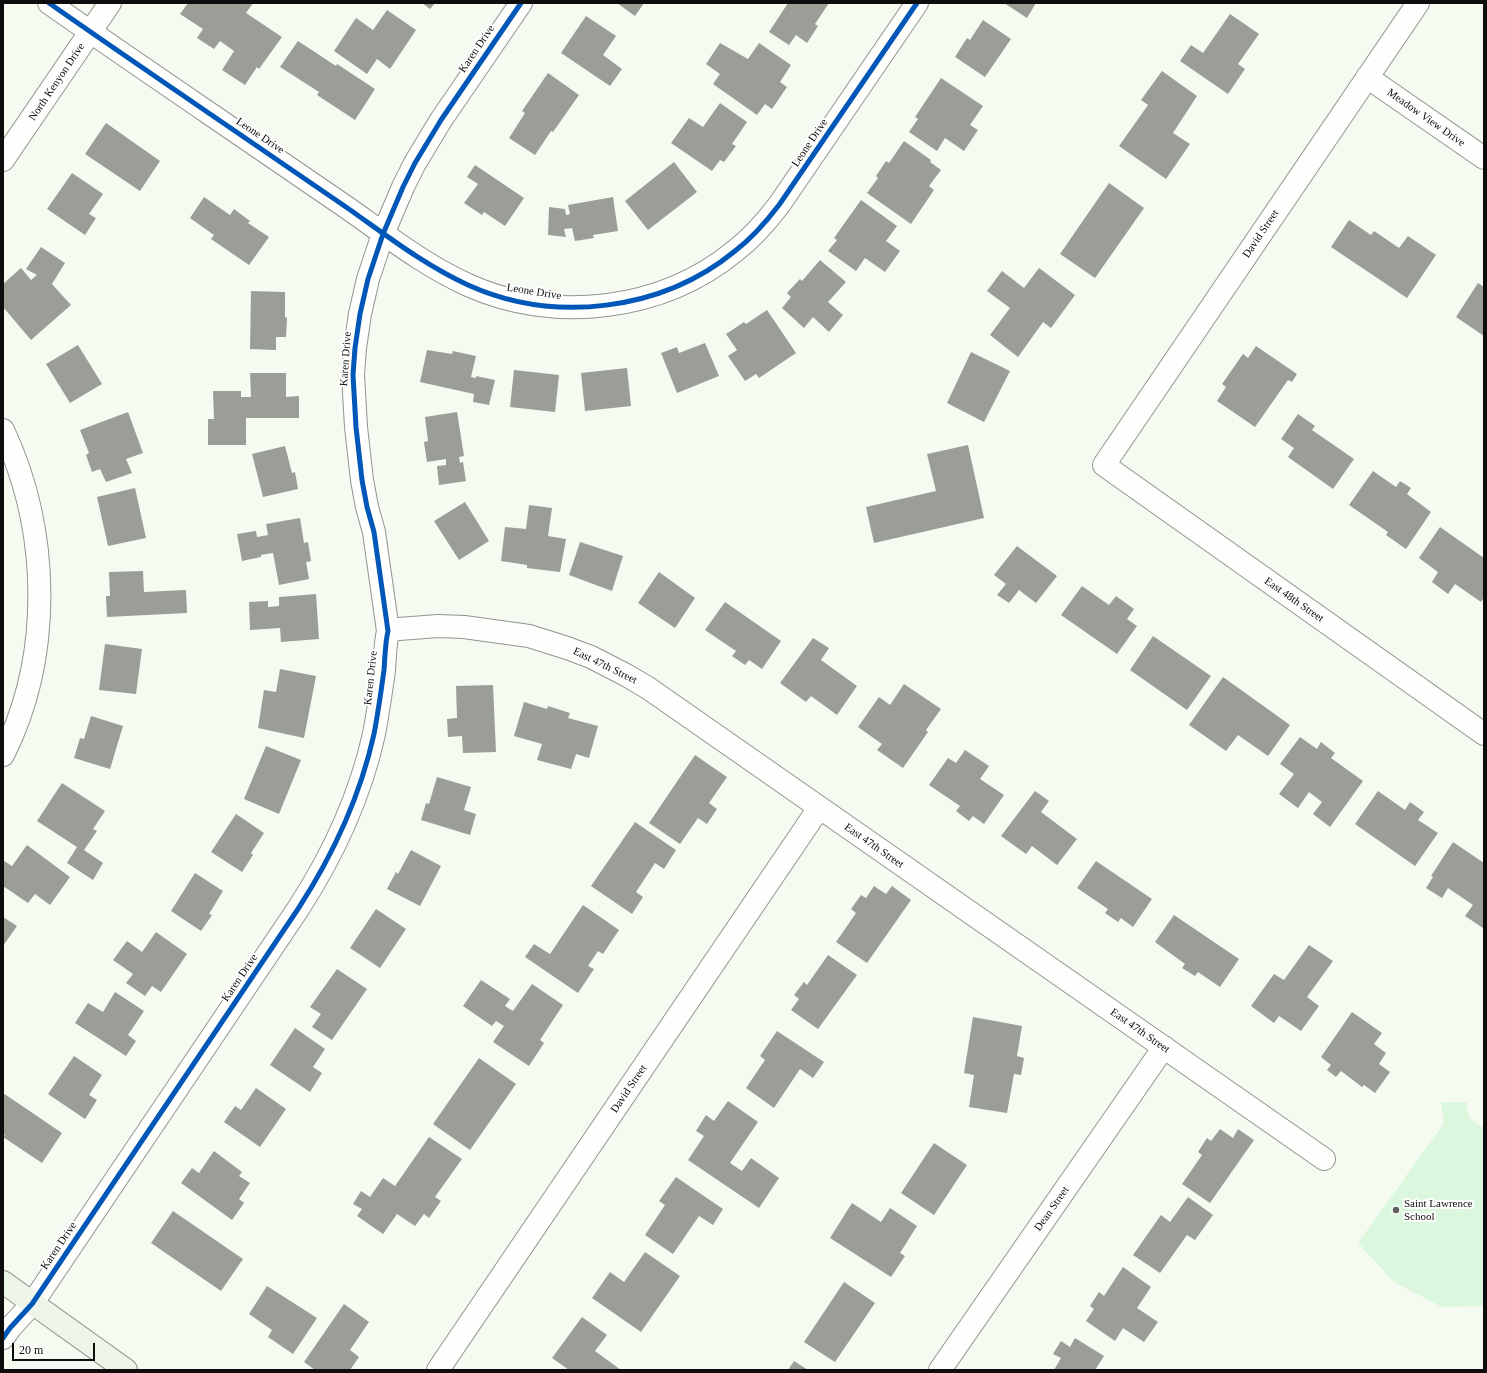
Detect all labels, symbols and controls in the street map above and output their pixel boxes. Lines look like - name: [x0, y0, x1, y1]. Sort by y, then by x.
- street label: Karen Drive: [456, 23, 498, 75]
- street label: North Kenyon Drive: [26, 41, 88, 123]
- street label: Meadow View Drive: [1384, 86, 1468, 150]
- street label: Leone Drive: [233, 115, 287, 157]
- street label: Leone Drive: [789, 116, 831, 170]
- street label: David Street: [1240, 207, 1282, 261]
- street label: Leone Drive: [506, 281, 562, 303]
- street label: Karen Drive: [338, 331, 354, 387]
- street label: East 48th Street: [1262, 575, 1326, 625]
- street label: East 47th Street: [571, 645, 639, 687]
- street label: Karen Drive: [362, 650, 380, 706]
- street label: East 47th Street: [842, 821, 906, 871]
- street label: Karen Drive: [219, 952, 261, 1004]
- street label: East 47th Street: [1108, 1006, 1172, 1056]
- street label: David Street: [608, 1062, 650, 1116]
- street label: Dean Street: [1032, 1184, 1072, 1234]
- place label: Saint Lawrence School: [1404, 1197, 1473, 1223]
- marker: Saint Lawrence School: [1391, 1205, 1401, 1215]
- street label: Karen Drive: [38, 1220, 80, 1272]
- scale bar: [14, 1335, 97, 1361]
- text: 20 m: [19, 1343, 43, 1357]

